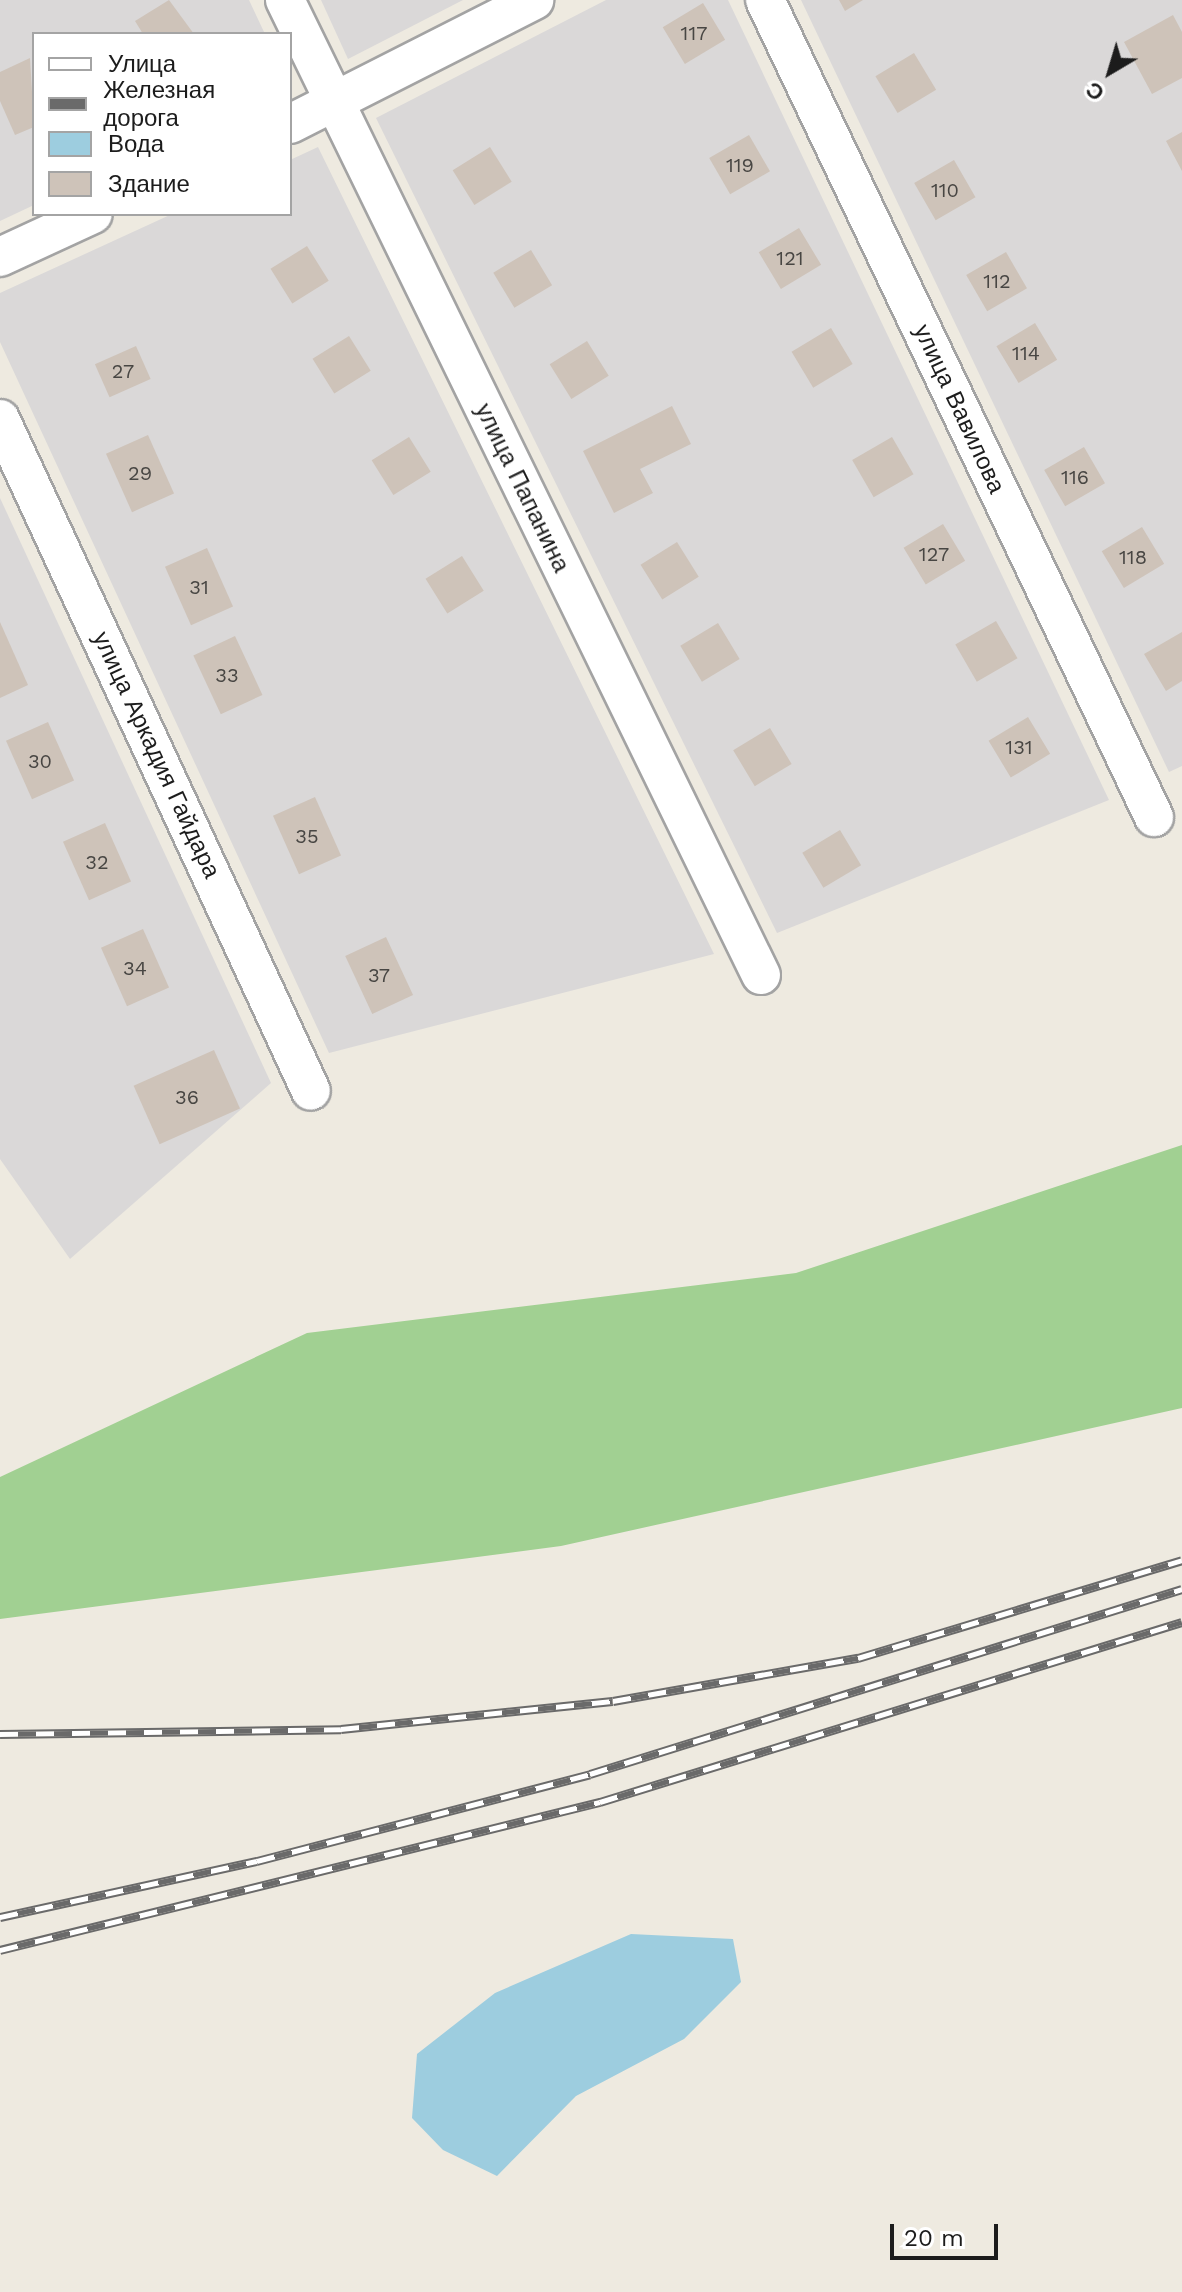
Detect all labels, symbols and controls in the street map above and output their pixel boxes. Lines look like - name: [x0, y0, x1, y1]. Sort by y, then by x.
- house number: 117: [681, 21, 707, 45]
- legend: [32, 32, 292, 216]
- north arrow: [1070, 32, 1150, 112]
- text: Улица: [108, 50, 176, 78]
- text: Железная дорога: [103, 76, 215, 132]
- text: С: [1081, 77, 1109, 106]
- text: Вода: [108, 130, 164, 158]
- house number: 119: [726, 153, 754, 177]
- text: Здание: [108, 170, 190, 198]
- house number: 110: [931, 178, 959, 202]
- house number: 121: [776, 246, 804, 270]
- house number: 112: [983, 269, 1011, 293]
- street label: улица Вавилова: [907, 320, 1011, 498]
- house number: 114: [1012, 341, 1040, 365]
- house number: 27: [112, 359, 134, 383]
- street label: улица Папанина: [469, 399, 575, 577]
- house number: 29: [128, 461, 152, 485]
- house number: 116: [1061, 465, 1089, 489]
- house number: 127: [919, 542, 949, 566]
- house number: 118: [1119, 545, 1147, 569]
- house number: 31: [189, 575, 209, 599]
- street label: улица Аркадия Гайдара: [86, 627, 226, 883]
- house number: 33: [215, 663, 239, 687]
- house number: 131: [1005, 735, 1033, 759]
- house number: 30: [28, 749, 52, 773]
- house number: 35: [295, 824, 319, 848]
- house number: 32: [85, 850, 109, 874]
- house number: 34: [123, 956, 147, 980]
- house number: 37: [368, 963, 390, 987]
- house number: 36: [175, 1085, 199, 1109]
- scale bar: [894, 2208, 1002, 2258]
- text: 20 m: [904, 2224, 964, 2252]

